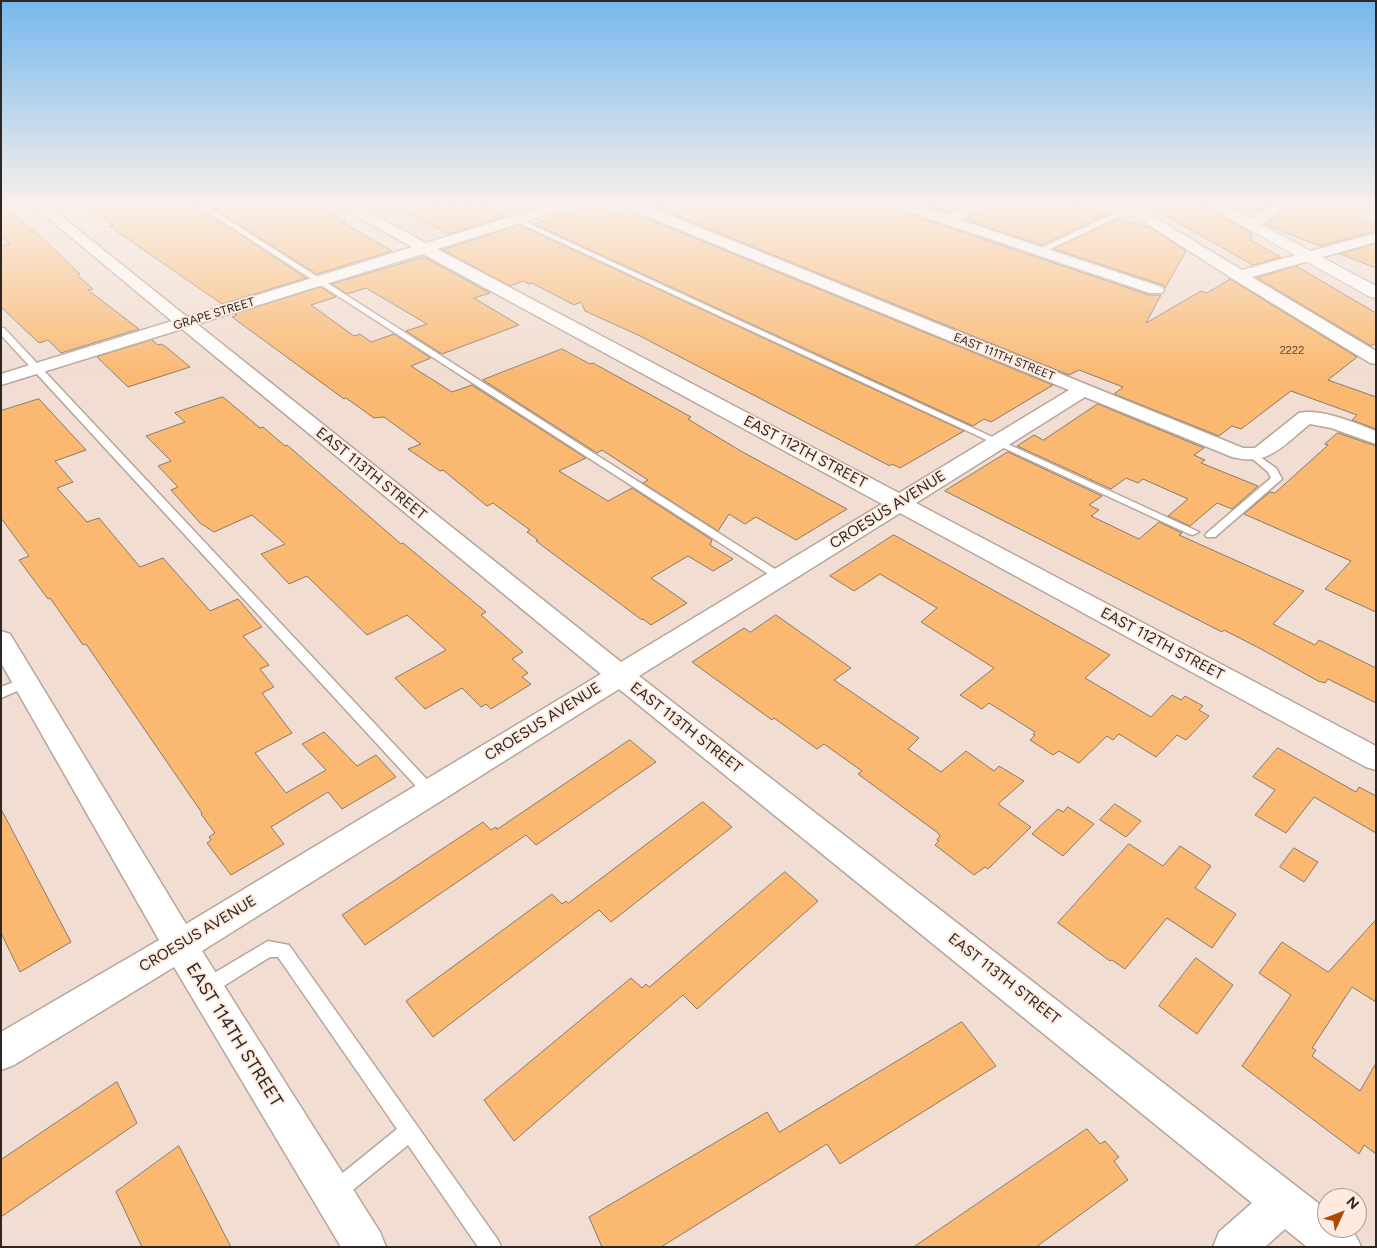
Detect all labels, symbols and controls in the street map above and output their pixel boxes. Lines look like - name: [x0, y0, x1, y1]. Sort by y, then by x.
- street label: GRAPE STREET: [172, 295, 256, 333]
- street label: EAST 111TH STREET: [951, 330, 1057, 384]
- house number: 2222: [1280, 344, 1304, 358]
- street label: EAST 112TH STREET: [740, 412, 870, 492]
- street label: EAST 113TH STREET: [312, 424, 430, 524]
- street label: CROESUS AVENUE: [827, 467, 949, 553]
- street label: EAST 112TH STREET: [1097, 604, 1227, 684]
- street label: CROESUS AVENUE: [482, 679, 604, 765]
- street label: EAST 113TH STREET: [627, 679, 745, 777]
- street label: CROESUS AVENUE: [136, 892, 260, 976]
- street label: EAST 113TH STREET: [945, 930, 1063, 1028]
- street label: EAST 114TH STREET: [181, 959, 287, 1111]
- north arrow: [1317, 1188, 1367, 1238]
- text: N: [1343, 1193, 1363, 1213]

